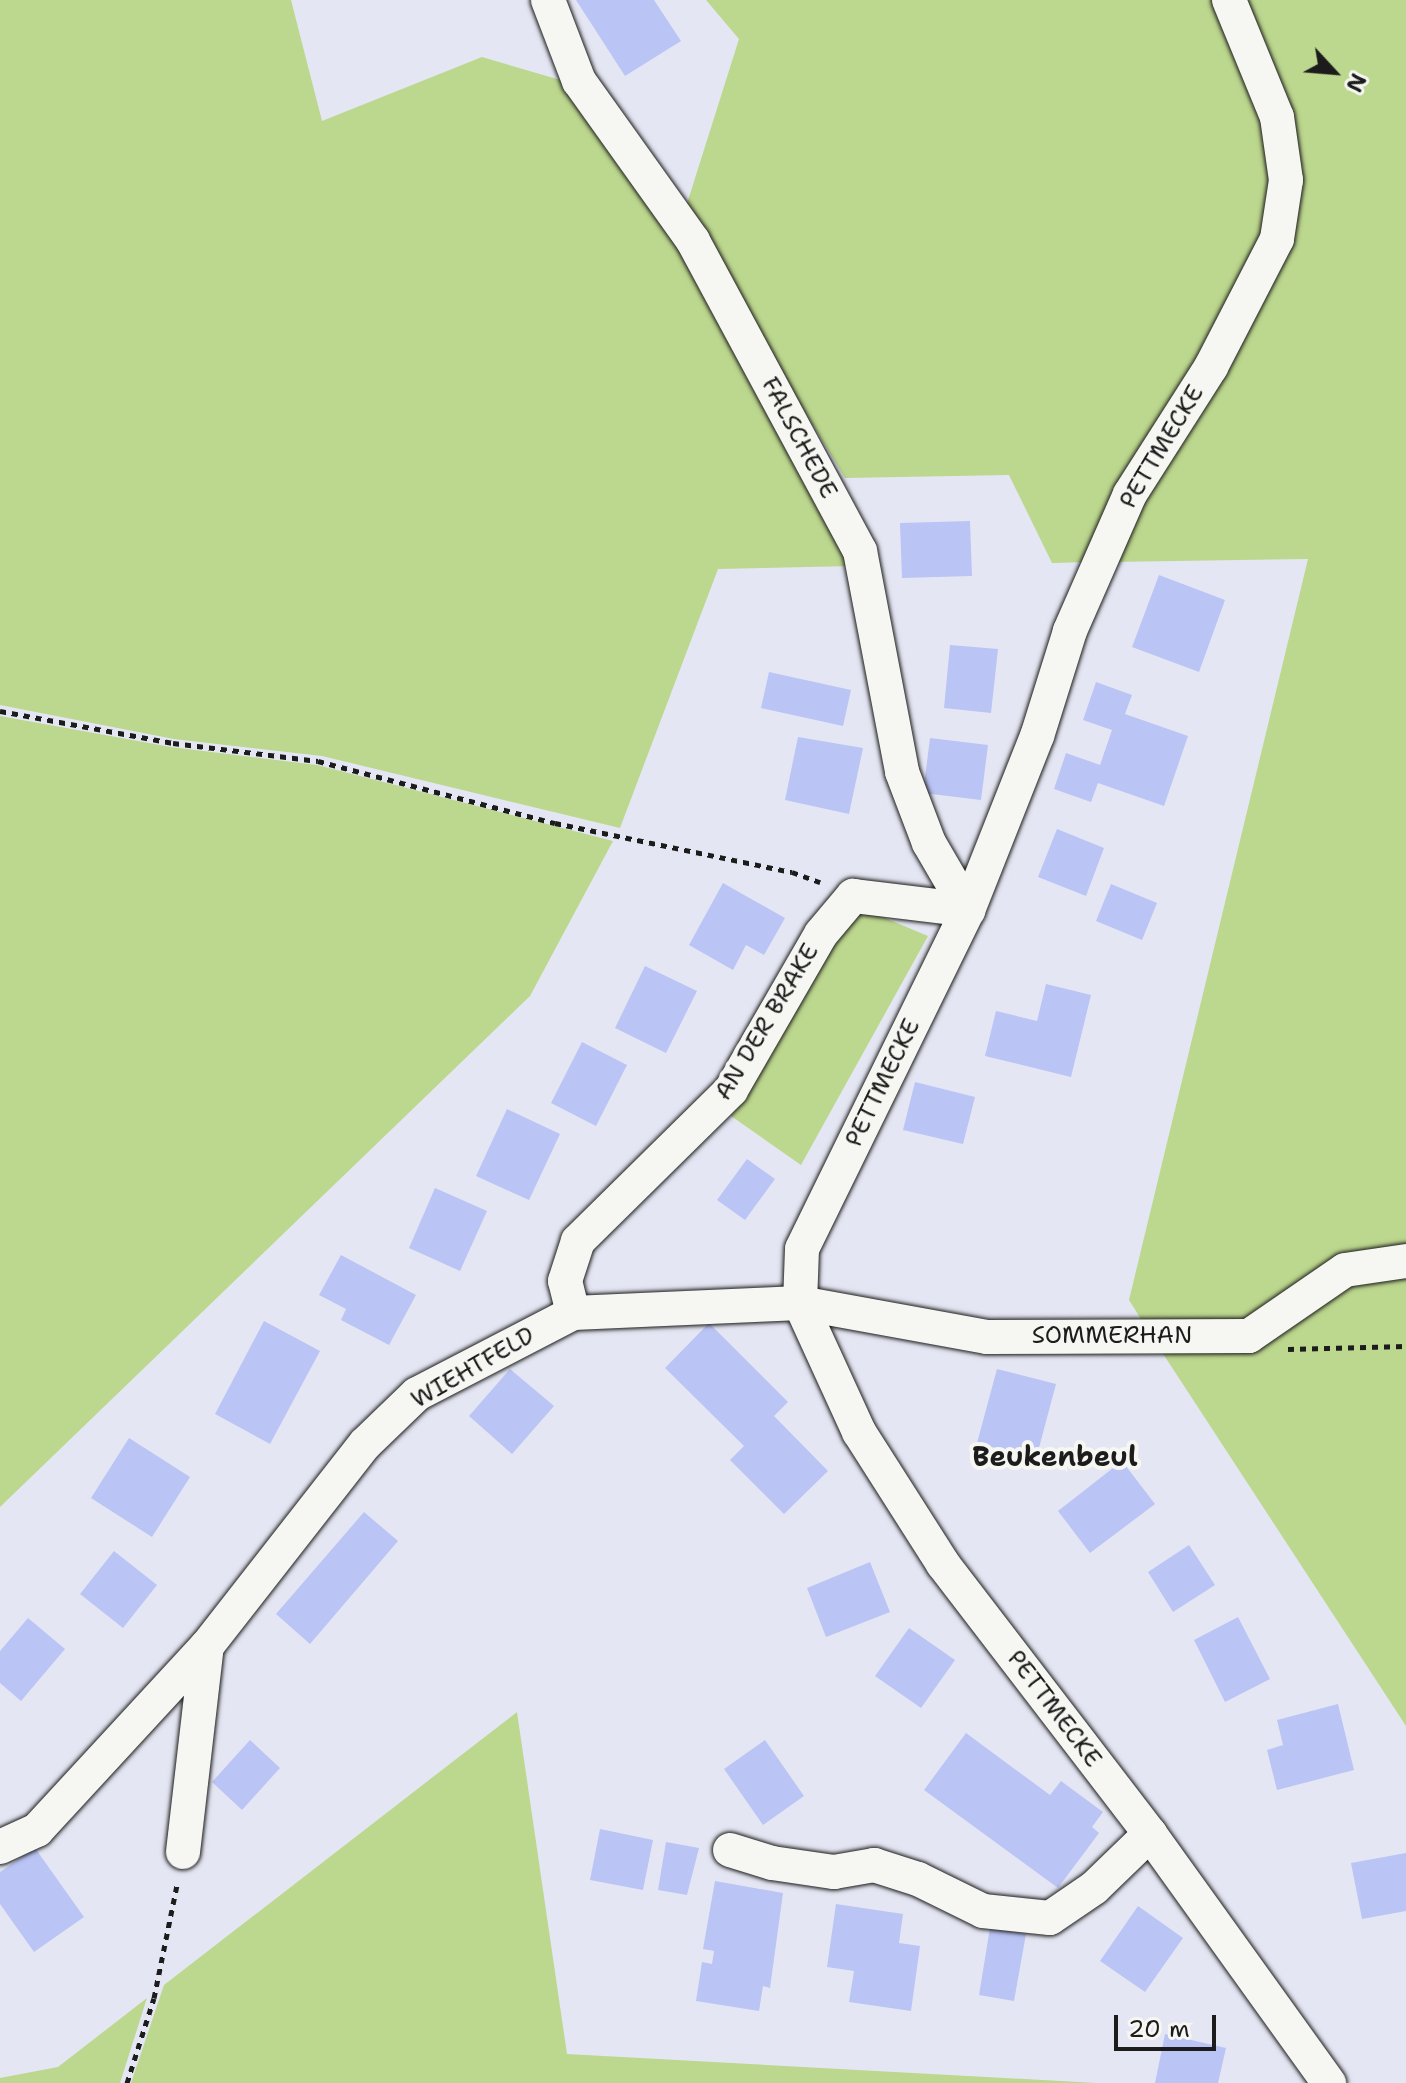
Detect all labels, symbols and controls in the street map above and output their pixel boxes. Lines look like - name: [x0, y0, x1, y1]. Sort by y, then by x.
- north arrow: [1294, 32, 1374, 112]
- text: N: [1339, 69, 1373, 97]
- street label: FALSCHEDE: [755, 372, 843, 504]
- street label: PETTMECKE: [1114, 380, 1210, 514]
- street label: AN DER BRAKE: [709, 939, 825, 1105]
- street label: PETTMECKE: [840, 1014, 926, 1152]
- street label: WIEHTFELD: [406, 1321, 540, 1415]
- street label: SOMMERHAN: [1032, 1322, 1192, 1350]
- district label: Beukenbeul: [972, 1439, 1138, 1473]
- street label: PETTMECKE: [1001, 1645, 1107, 1773]
- scale bar: [1118, 1999, 1220, 2049]
- text: 20 m: [1128, 2013, 1190, 2045]

